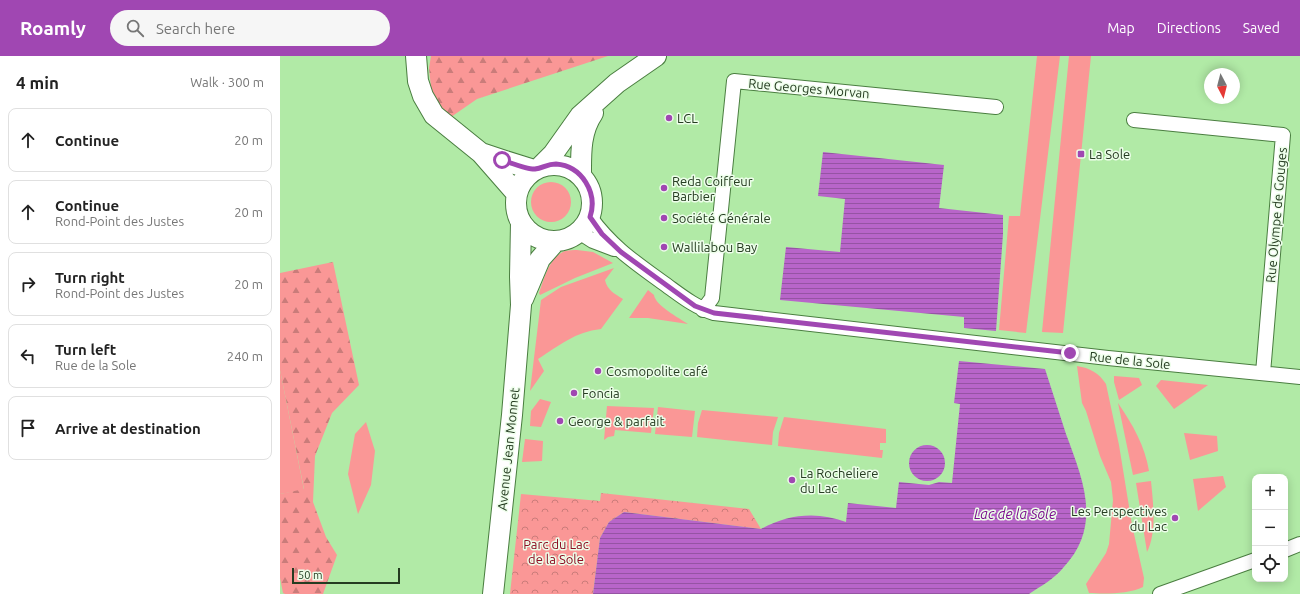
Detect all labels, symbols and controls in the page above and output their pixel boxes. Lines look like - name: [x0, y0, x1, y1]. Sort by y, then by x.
- search box: [110, 10, 390, 46]
- text: Roamly: [20, 17, 86, 39]
- icon: search: [124, 17, 146, 39]
- text: Search here: [156, 20, 235, 37]
- text: Map: [1107, 20, 1135, 36]
- text: Directions: [1157, 20, 1221, 36]
- text: Saved: [1243, 20, 1280, 36]
- north arrow: [1204, 68, 1240, 104]
- text: 4 min: [16, 73, 59, 92]
- text: Walk · 300 m: [190, 75, 264, 89]
- street label: Rue Georges Morvan: [748, 76, 870, 100]
- place label: LCL: [677, 111, 698, 125]
- marker: LCL: [664, 113, 674, 123]
- icon: ahead: [17, 129, 39, 151]
- text: Continue: [55, 132, 119, 149]
- text: 20 m: [234, 133, 263, 147]
- street label: Rue Olympe de Gouges: [1263, 146, 1289, 283]
- place label: La Sole: [1089, 147, 1130, 161]
- marker: La Sole: [1076, 149, 1086, 159]
- route start: [493, 151, 511, 169]
- place label: Reda Coiffeur Barbier: [672, 174, 753, 203]
- marker: Reda Coiffeur Barbier: [659, 183, 669, 193]
- text: Continue: [55, 197, 119, 214]
- icon: ahead: [17, 201, 39, 223]
- text: 20 m: [234, 205, 263, 219]
- place label: Société Générale: [672, 211, 771, 225]
- marker: Société Générale: [659, 213, 669, 223]
- text: Rond-Point des Justes: [55, 214, 184, 228]
- place label: Wallilabou Bay: [672, 240, 757, 254]
- marker: Wallilabou Bay: [659, 242, 669, 252]
- text: Turn right: [55, 269, 125, 286]
- icon: right: [17, 273, 39, 295]
- text: 20 m: [234, 277, 263, 291]
- text: Rond-Point des Justes: [55, 286, 184, 300]
- text: Turn left: [55, 341, 116, 358]
- route end: [1061, 344, 1079, 362]
- icon: left: [17, 345, 39, 367]
- text: 240 m: [227, 349, 263, 363]
- street label: Rue de la Sole: [1089, 349, 1171, 371]
- text: Rue de la Sole: [55, 358, 137, 372]
- place label: Cosmopolite café: [606, 364, 708, 378]
- marker: Cosmopolite café: [593, 366, 603, 376]
- place label: Foncia: [582, 386, 620, 400]
- street label: Avenue Jean Monnet: [495, 387, 521, 511]
- marker: Foncia: [569, 388, 579, 398]
- place label: George & parfait: [568, 414, 665, 428]
- marker: George & parfait: [555, 416, 565, 426]
- icon: arrive: [17, 417, 39, 439]
- text: Arrive at destination: [55, 420, 201, 437]
- place label: La Rocheliere du Lac: [800, 466, 878, 495]
- map controls: [1252, 474, 1288, 582]
- button: +: [1252, 474, 1288, 510]
- marker: La Rocheliere du Lac: [787, 475, 797, 485]
- place label: Les Perspectives du Lac: [1071, 504, 1167, 533]
- water label: Lac de la Sole: [974, 506, 1056, 522]
- button: −: [1252, 510, 1288, 546]
- marker: Les Perspectives du Lac: [1170, 513, 1180, 523]
- park label: Parc du Lac de la Sole: [523, 537, 589, 566]
- button: locate: [1252, 546, 1288, 582]
- scale bar: [292, 566, 400, 585]
- text: 50 m: [298, 569, 322, 581]

